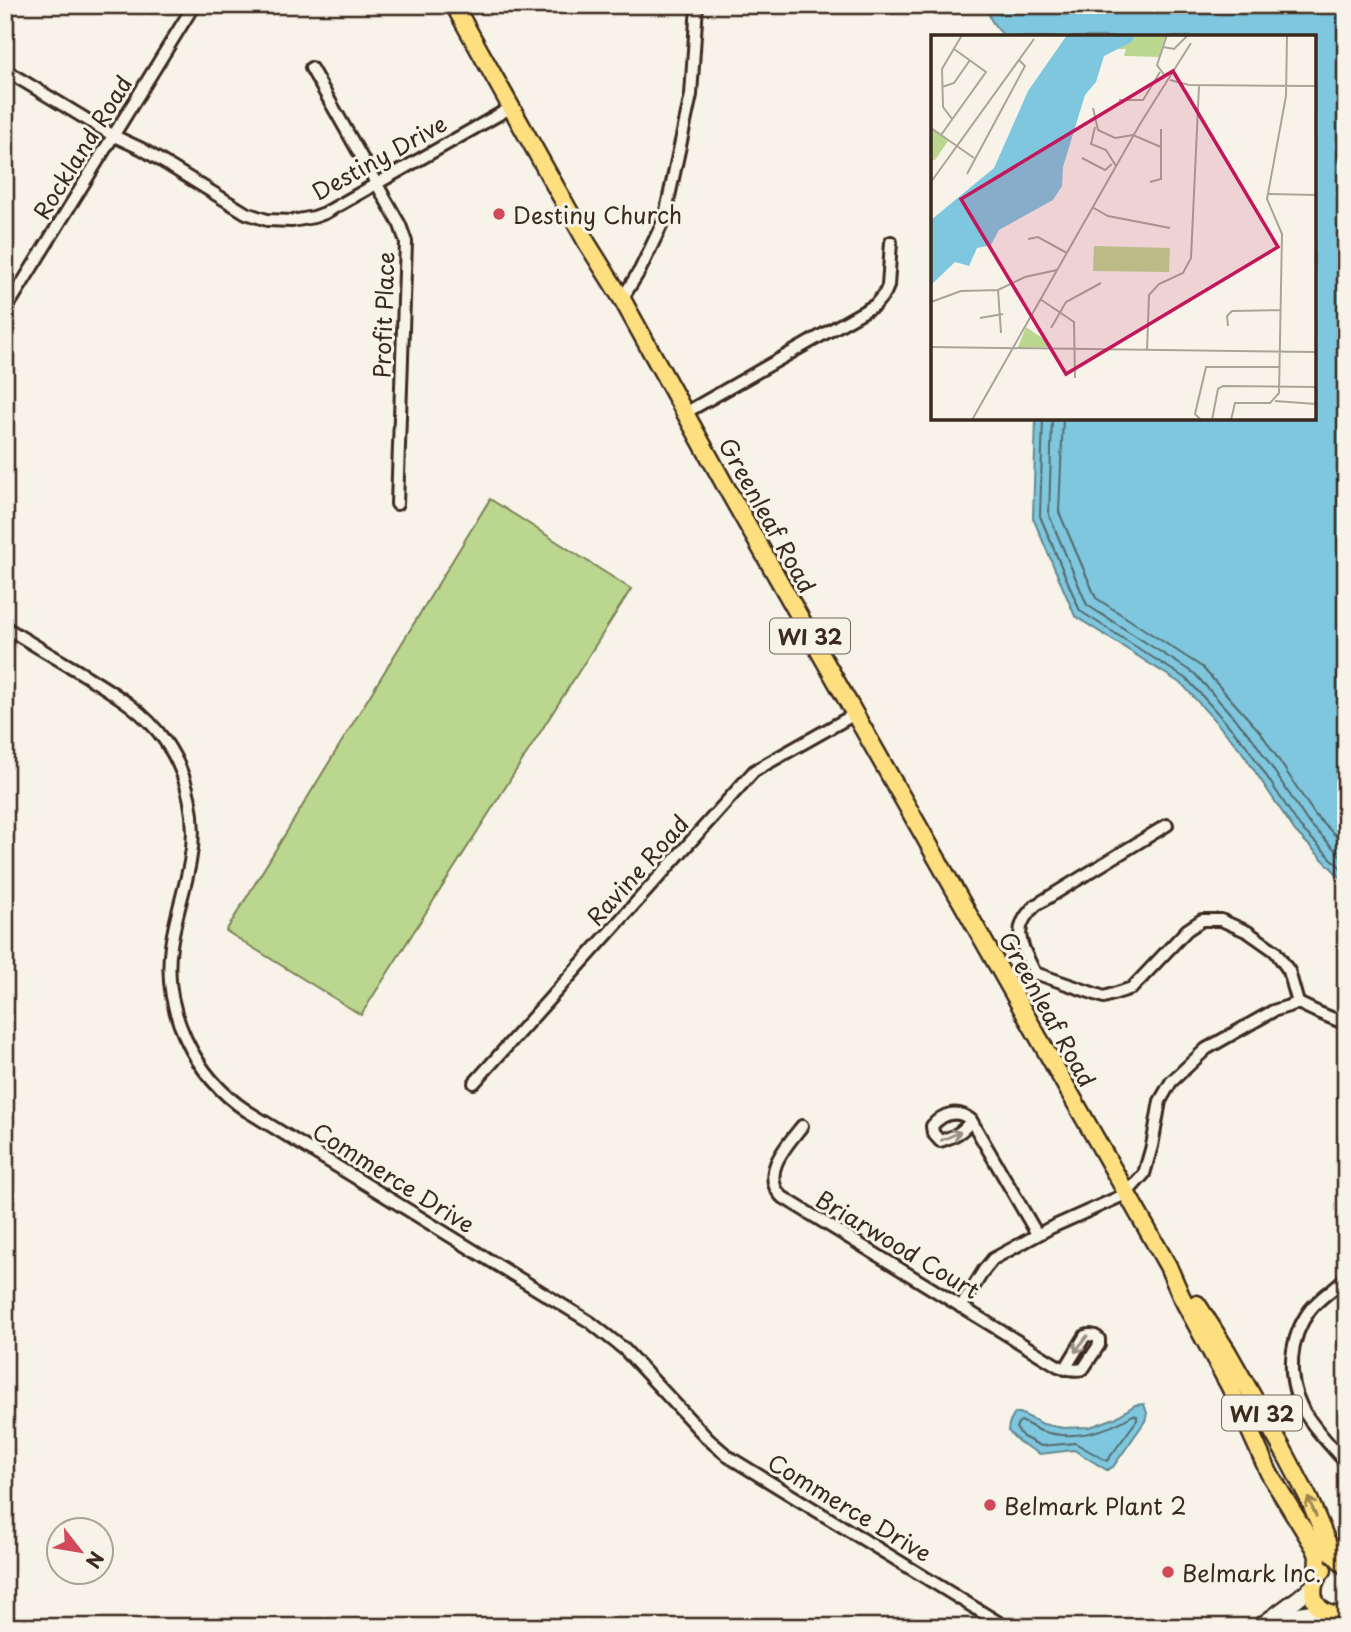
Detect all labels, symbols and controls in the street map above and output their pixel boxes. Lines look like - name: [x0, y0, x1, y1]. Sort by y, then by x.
- inset map: [931, 35, 1316, 420]
- street label: Rockland Road: [24, 68, 140, 226]
- street label: Destiny Drive: [305, 105, 453, 209]
- place label: Destiny Church: [513, 197, 682, 232]
- marker: Destiny Church: [491, 206, 507, 222]
- street label: Profit Place: [363, 251, 403, 379]
- street label: Greenleaf Road: [711, 431, 825, 599]
- road number: WI 32: [770, 618, 850, 654]
- street label: Ravine Road: [578, 807, 696, 933]
- street label: Greenleaf Road: [991, 925, 1105, 1093]
- street label: Commerce Drive: [306, 1113, 482, 1241]
- one-way arrow: [940, 1129, 961, 1142]
- street label: Briarwood Court: [809, 1181, 987, 1307]
- one-way arrow: [1074, 1335, 1089, 1354]
- road number: WI 32: [1222, 1396, 1302, 1430]
- street label: Commerce Drive: [761, 1444, 939, 1570]
- place label: Belmark Plant 2: [1004, 1488, 1186, 1523]
- marker: Belmark Plant 2: [982, 1497, 998, 1513]
- one-way arrow: [1305, 1497, 1318, 1519]
- north arrow: [46, 1516, 116, 1586]
- text: N: [80, 1547, 111, 1574]
- place label: Belmark Inc.: [1182, 1555, 1322, 1590]
- marker: Belmark Inc.: [1160, 1564, 1176, 1580]

